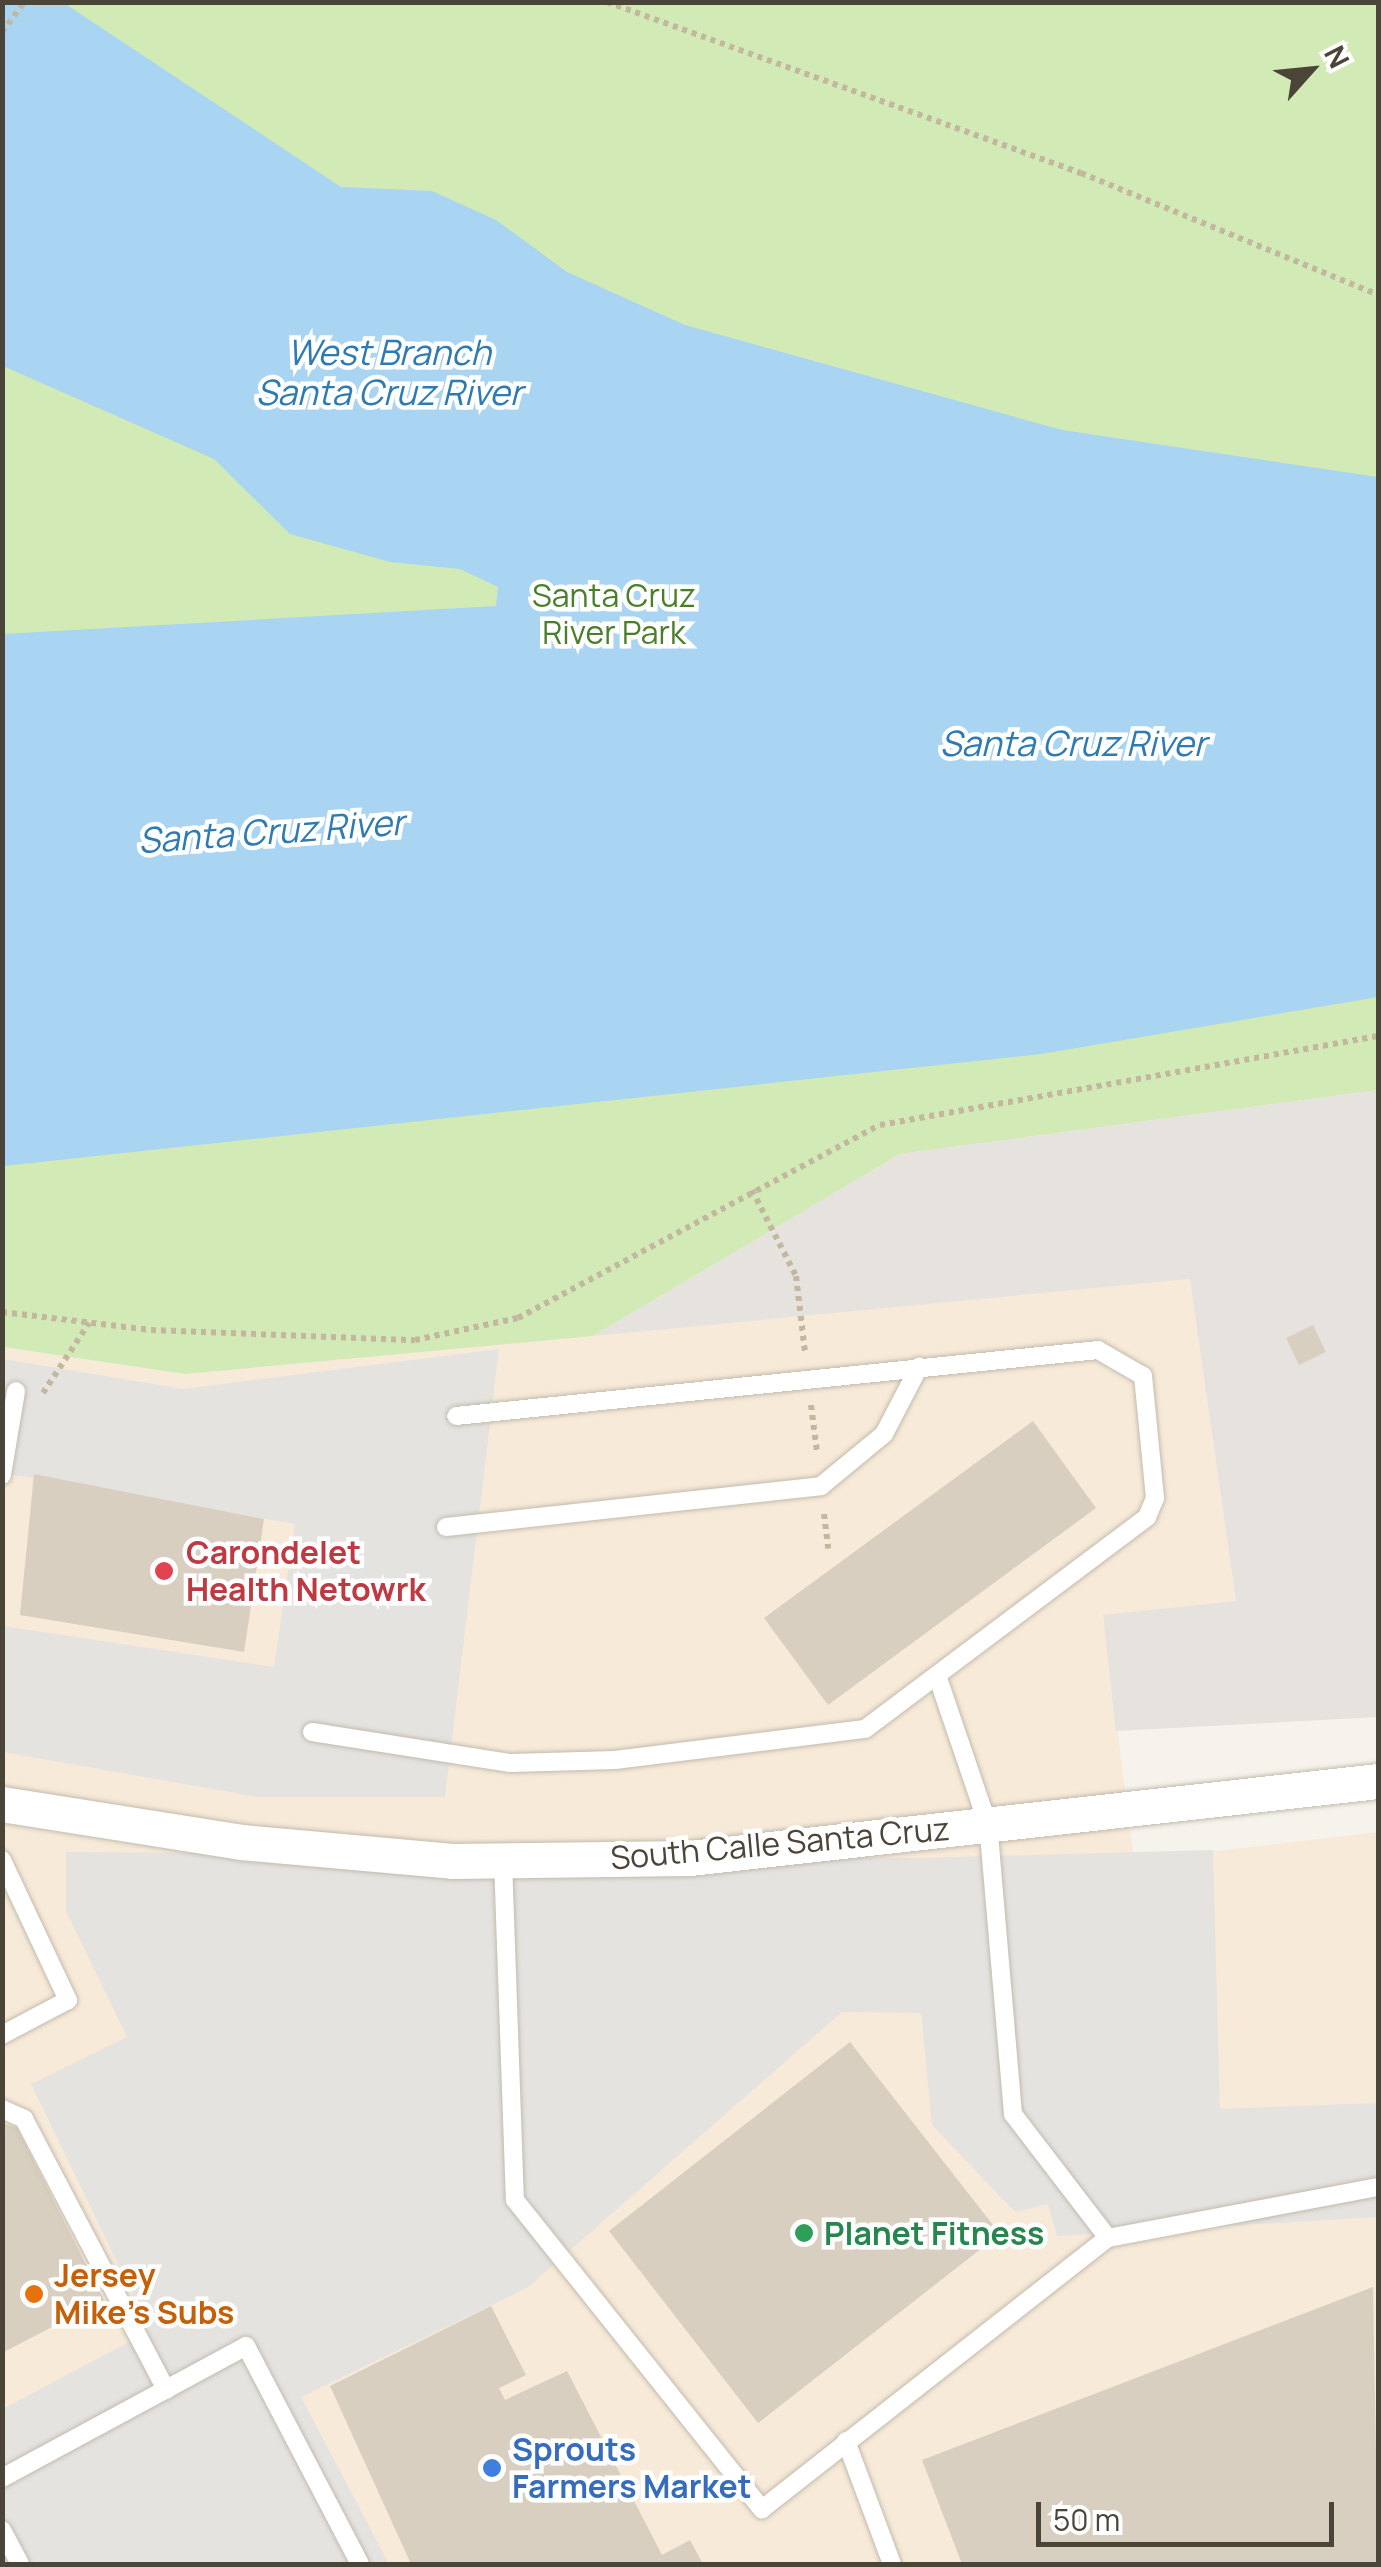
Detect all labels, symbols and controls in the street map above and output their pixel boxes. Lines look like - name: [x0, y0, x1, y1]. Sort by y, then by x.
- north arrow: [1261, 20, 1361, 120]
- text: N: [1316, 39, 1359, 74]
- water label: West Branch Santa Cruz River: [256, 331, 522, 413]
- park label: Santa Cruz River Park: [532, 577, 696, 652]
- water label: Santa Cruz River: [940, 722, 1206, 764]
- water label: Santa Cruz River: [137, 801, 405, 861]
- place label: Carondelet Health Netowrk: [186, 1534, 426, 1609]
- marker: Carondelet Health Netowrk: [151, 1558, 177, 1584]
- street label: South Calle Santa Cruz: [609, 1809, 951, 1877]
- place label: Planet Fitness: [824, 2214, 1044, 2252]
- marker: Planet Fitness: [793, 2222, 815, 2244]
- place label: Jersey Mike's Subs: [54, 2257, 234, 2332]
- marker: Jersey Mike's Subs: [23, 2283, 45, 2305]
- place label: Sprouts Farmers Market: [512, 2431, 752, 2506]
- marker: Sprouts Farmers Market: [481, 2457, 503, 2479]
- scale bar: [1041, 2482, 1338, 2544]
- text: 50 m: [1053, 2499, 1120, 2540]

